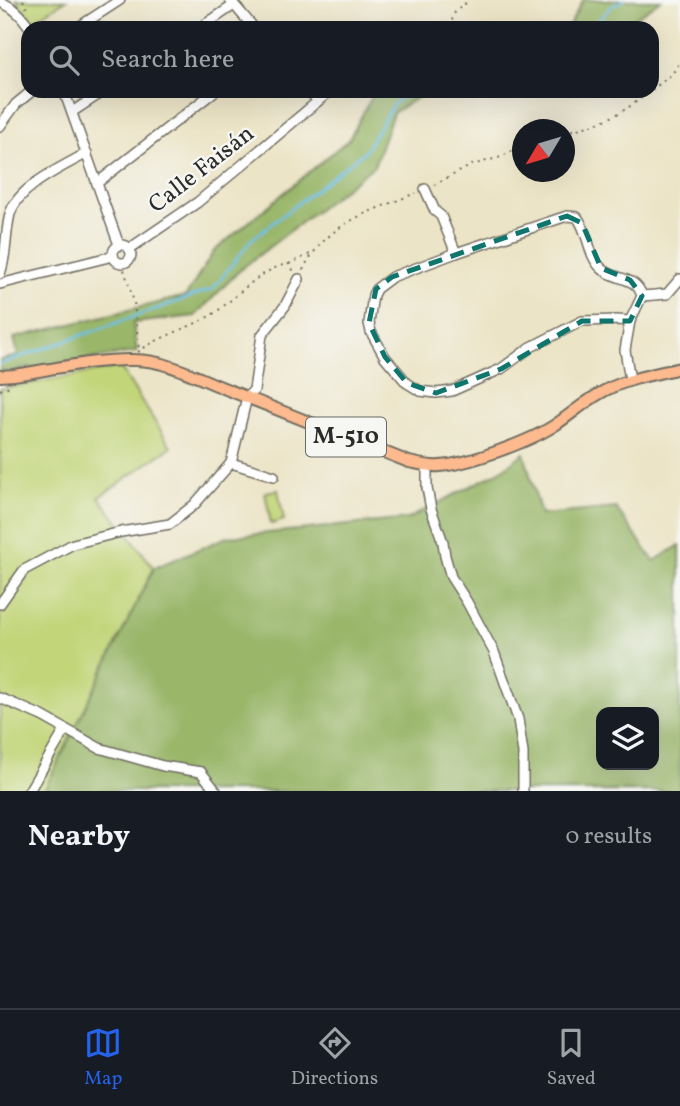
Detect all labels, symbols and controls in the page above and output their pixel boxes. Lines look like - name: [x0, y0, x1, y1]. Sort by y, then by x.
- search box: [21, 21, 659, 98]
- icon: search: [45, 41, 83, 79]
- text: Search here: [101, 42, 234, 78]
- street label: Calle Faisán: [142, 118, 262, 222]
- north arrow: [512, 119, 575, 182]
- road number: M-510: [306, 418, 386, 457]
- map controls: [596, 707, 659, 770]
- button: layers: [596, 707, 659, 770]
- text: Nearby: [28, 816, 130, 858]
- text: 0 results: [565, 821, 652, 853]
- tab: Map: [84, 1024, 122, 1092]
- tab: Directions: [291, 1024, 378, 1092]
- tab: Saved: [547, 1024, 596, 1092]

